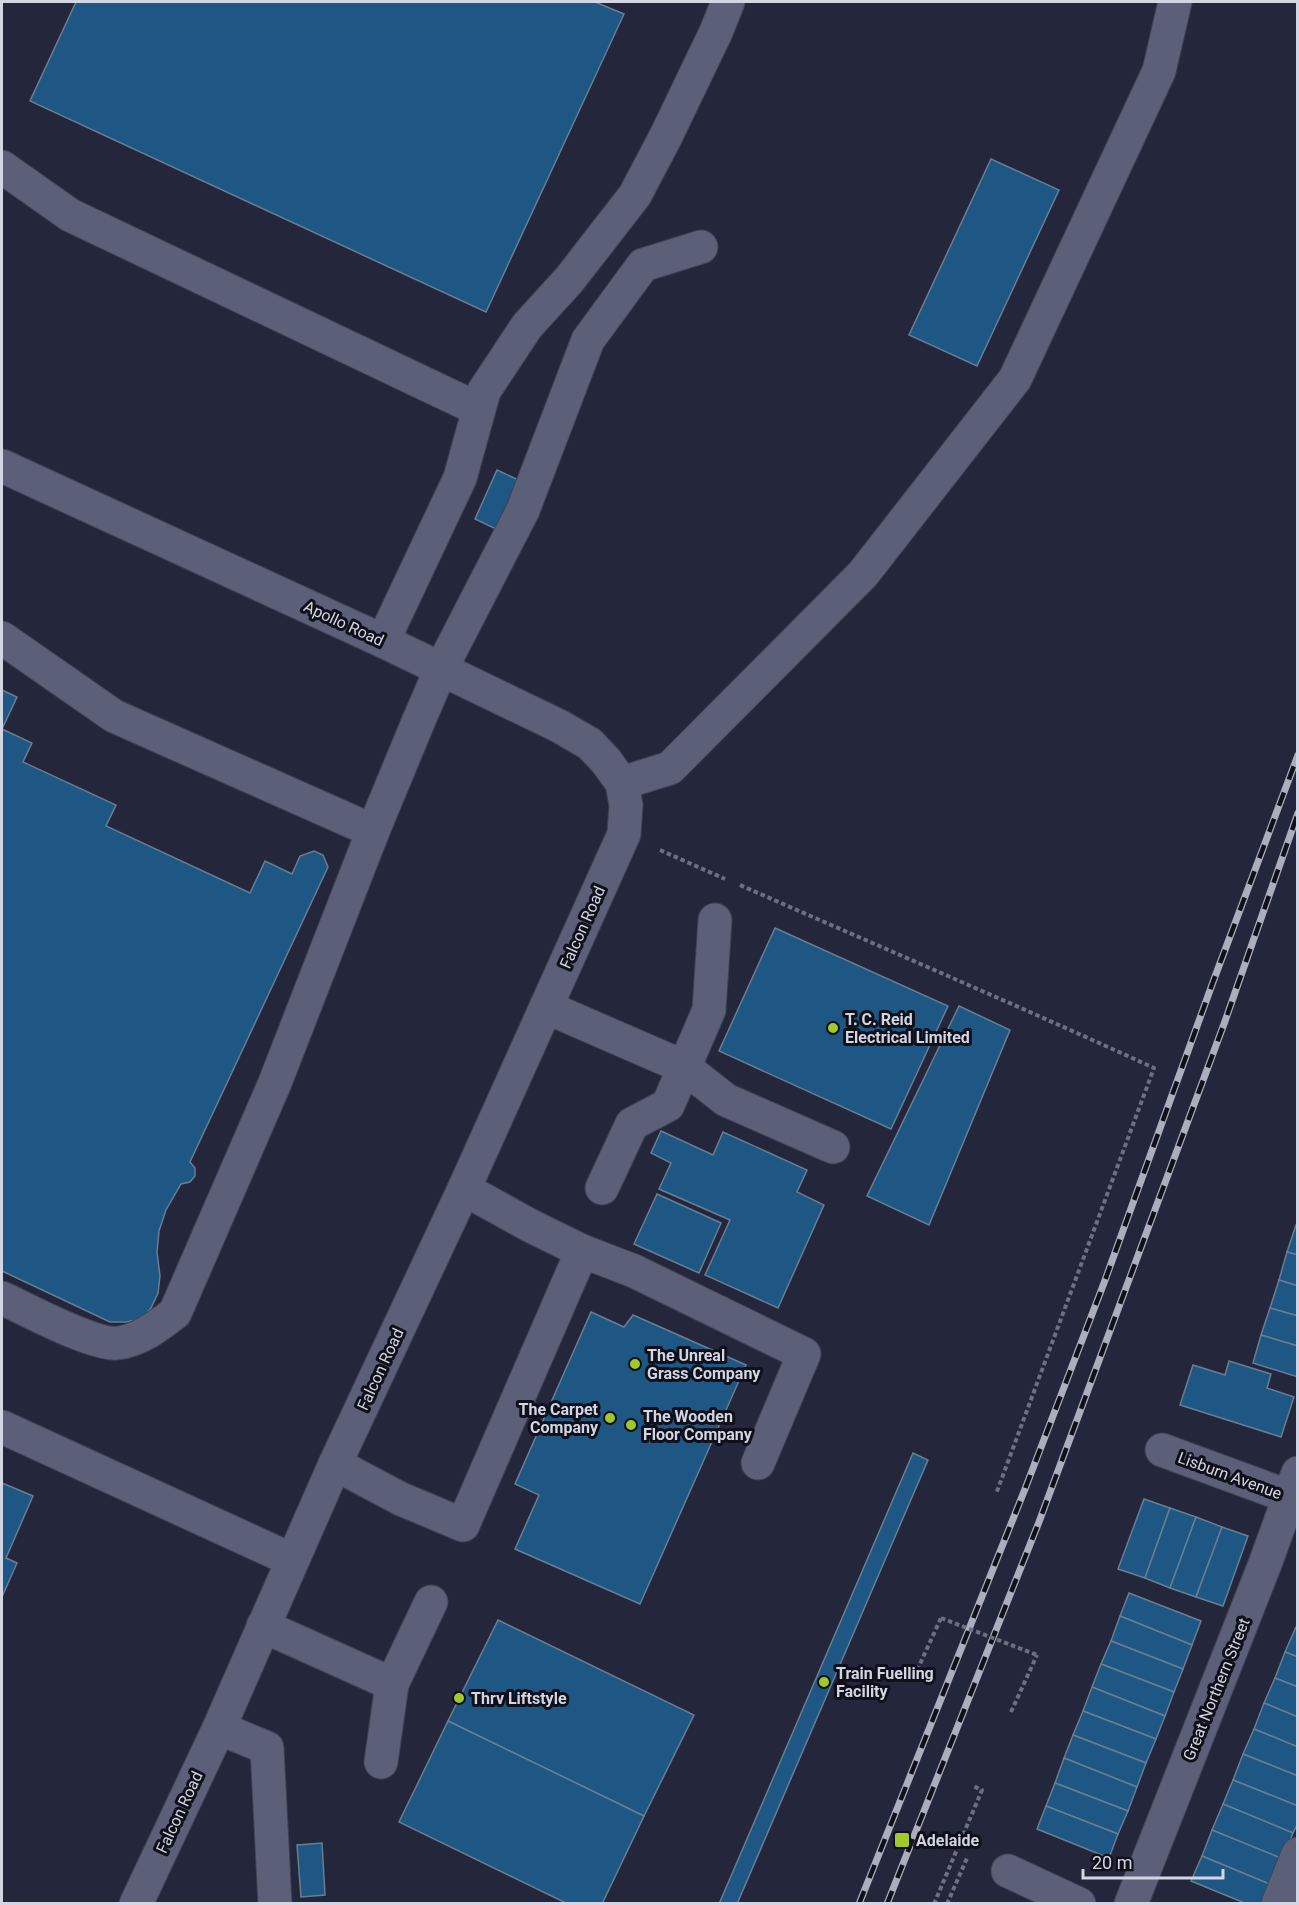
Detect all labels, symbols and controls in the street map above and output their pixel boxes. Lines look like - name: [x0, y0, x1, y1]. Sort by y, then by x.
- street label: Apollo Road: [301, 597, 387, 650]
- street label: Falcon Road: [556, 883, 609, 971]
- place label: T. C. Reid Electrical Limited: [845, 1010, 970, 1047]
- marker: T. C. Reid Electrical Limited: [826, 1021, 840, 1035]
- street label: Falcon Road: [353, 1325, 408, 1413]
- place label: The Unreal Grass Company: [647, 1346, 761, 1383]
- marker: The Unreal Grass Company: [628, 1357, 642, 1371]
- place label: The Carpet Company: [519, 1400, 599, 1437]
- place label: The Wooden Floor Company: [643, 1407, 753, 1444]
- marker: The Carpet Company: [603, 1411, 617, 1425]
- marker: The Wooden Floor Company: [624, 1418, 638, 1432]
- street label: Lisburn Avenue: [1175, 1448, 1284, 1503]
- street label: Great Northern Street: [1179, 1615, 1254, 1763]
- place label: Train Fuelling Facility: [836, 1664, 934, 1701]
- marker: Train Fuelling Facility: [817, 1675, 831, 1689]
- place label: Thrv Liftstyle: [471, 1689, 567, 1708]
- marker: Thrv Liftstyle: [452, 1691, 466, 1705]
- street label: Falcon Road: [152, 1768, 207, 1856]
- marker: Adelaide: [893, 1831, 911, 1849]
- place label: Adelaide: [916, 1831, 979, 1850]
- scale bar: [1083, 1842, 1222, 1880]
- text: 20 m: [1092, 1852, 1132, 1873]

